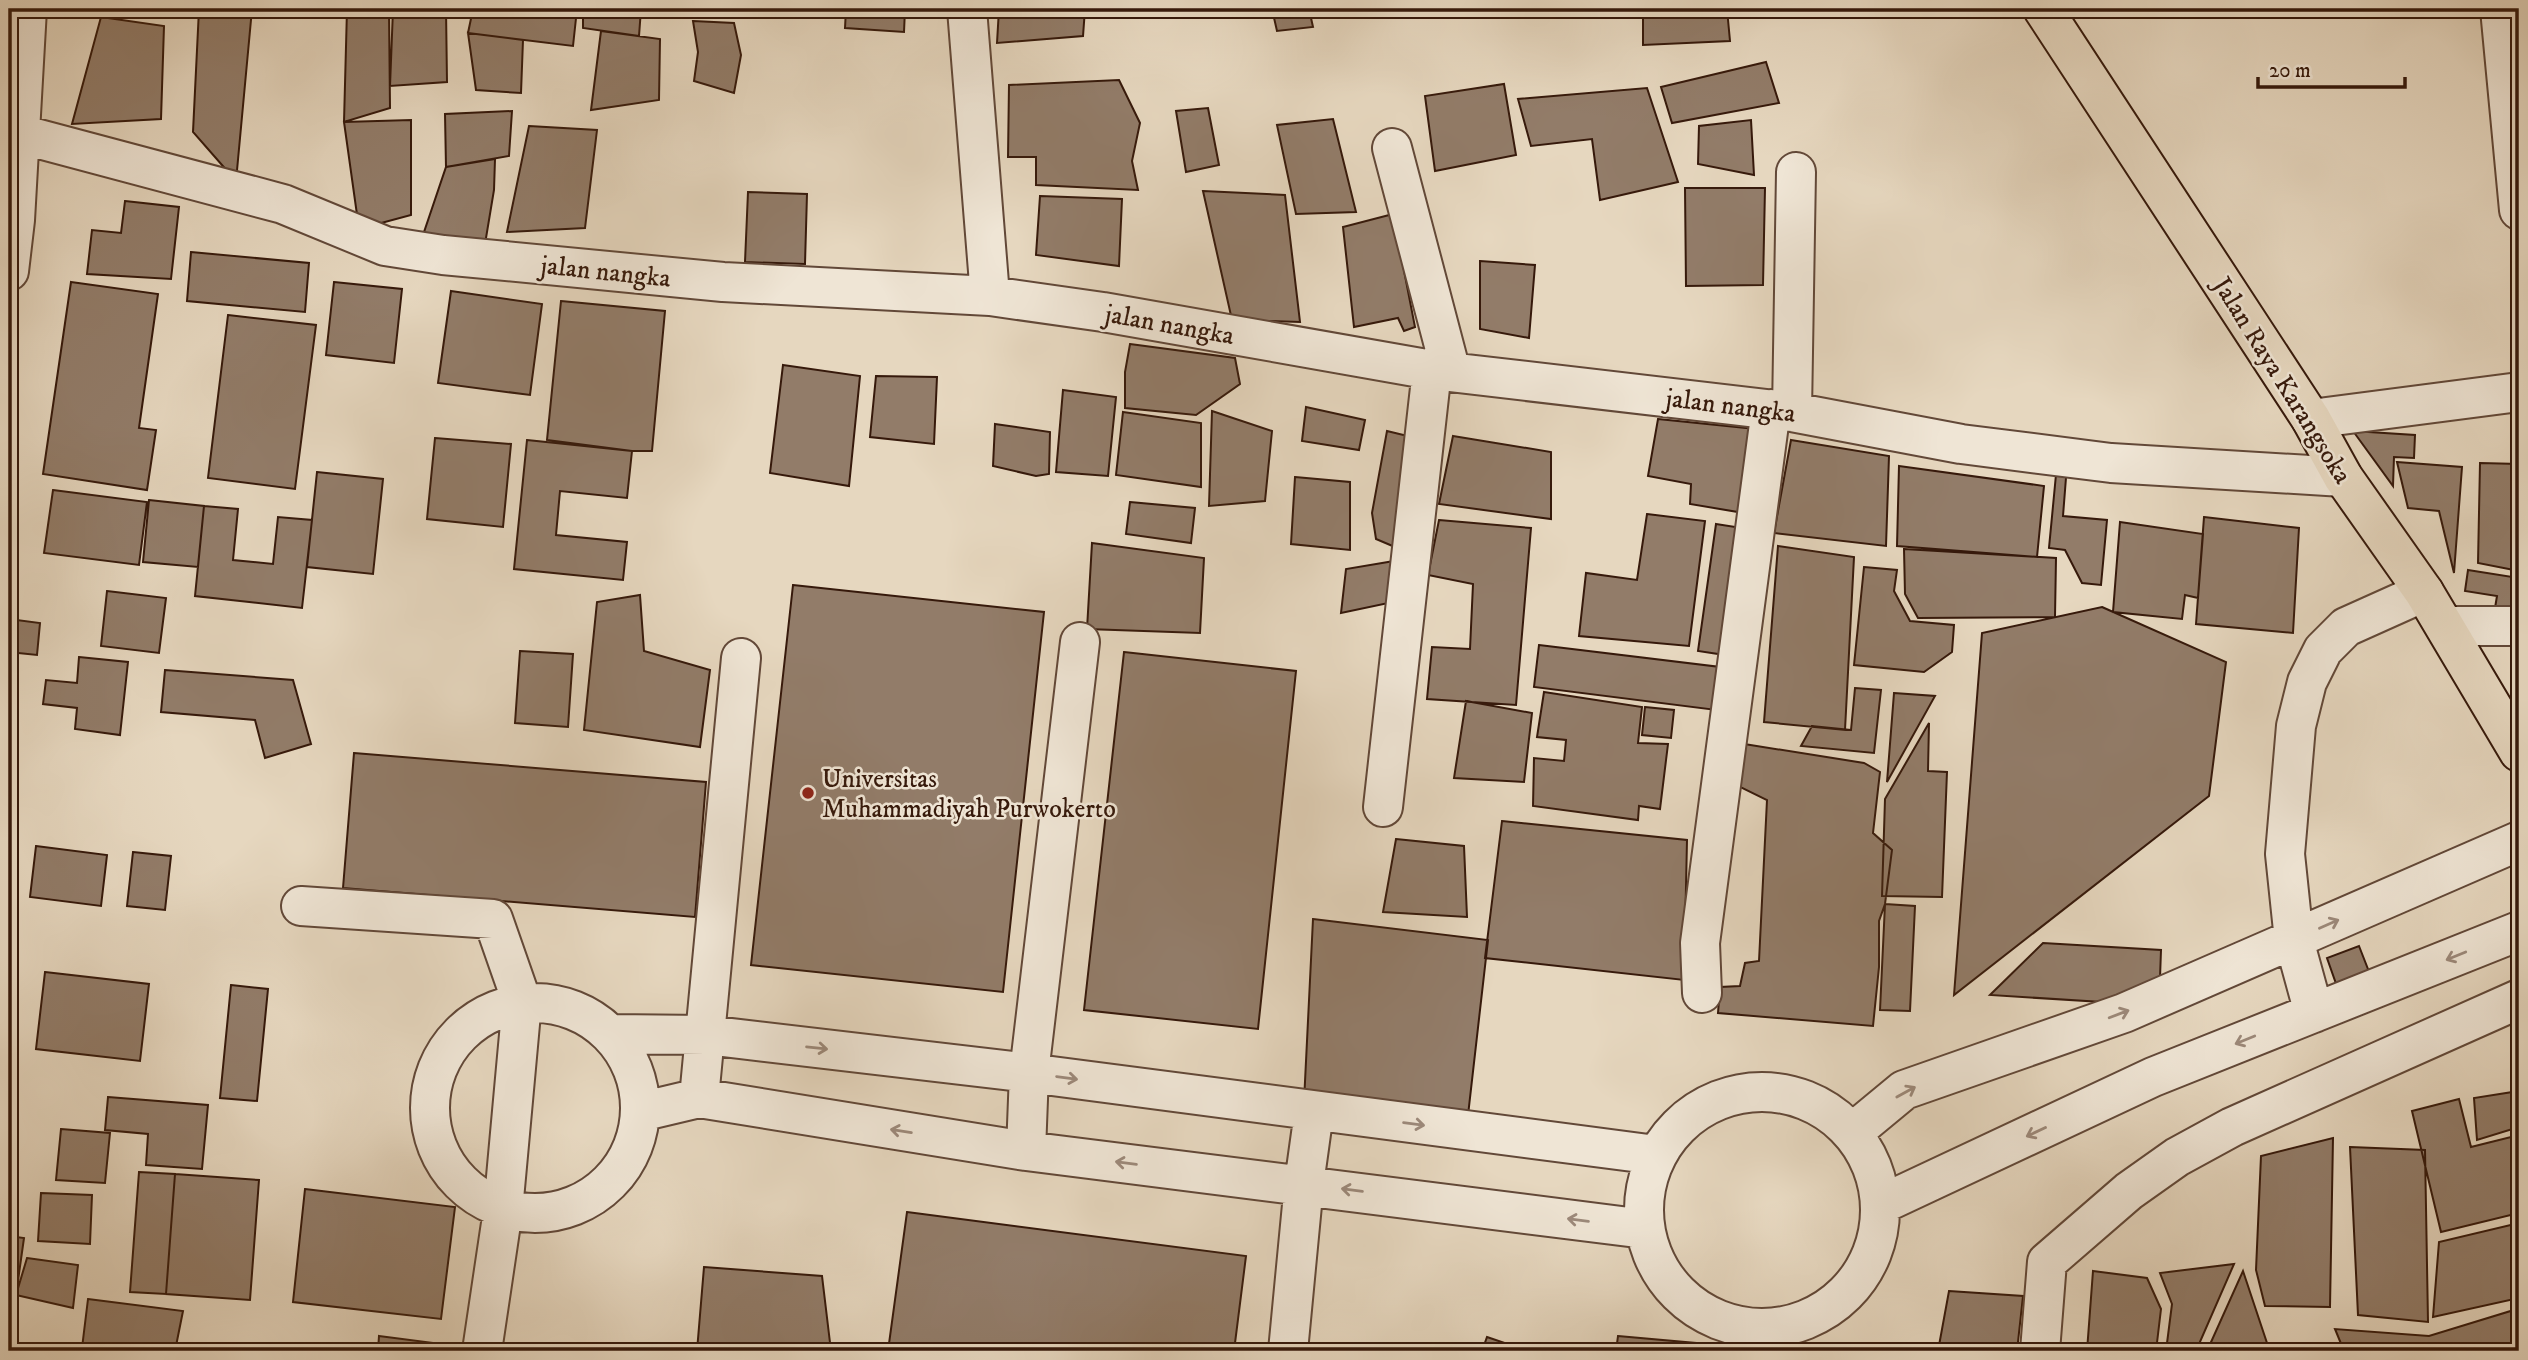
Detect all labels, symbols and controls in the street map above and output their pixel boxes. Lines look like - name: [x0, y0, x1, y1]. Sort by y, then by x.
- scale bar: [2258, 46, 2406, 90]
- text: 20 m: [2269, 58, 2311, 84]
- street label: jalan nangka: [535, 249, 672, 296]
- street label: Jalan Raya Karangsoka: [2204, 270, 2359, 490]
- street label: jalan nangka: [1099, 297, 1237, 353]
- street label: jalan nangka: [1660, 382, 1797, 431]
- place label: Universitas Muhammadiyah Purwokerto: [822, 763, 1116, 826]
- marker: Universitas Muhammadiyah Purwokerto: [800, 785, 816, 801]
- one-way arrow: [2317, 917, 2339, 930]
- one-way arrow: [2446, 950, 2467, 963]
- one-way arrow: [2108, 1007, 2130, 1019]
- one-way arrow: [2234, 1035, 2256, 1048]
- one-way arrow: [805, 1042, 828, 1055]
- one-way arrow: [1055, 1072, 1078, 1085]
- one-way arrow: [1895, 1084, 1916, 1098]
- one-way arrow: [1402, 1118, 1425, 1131]
- one-way arrow: [890, 1124, 913, 1137]
- one-way arrow: [2026, 1125, 2047, 1139]
- one-way arrow: [1116, 1156, 1138, 1169]
- one-way arrow: [1341, 1184, 1364, 1197]
- one-way arrow: [1567, 1213, 1590, 1226]

